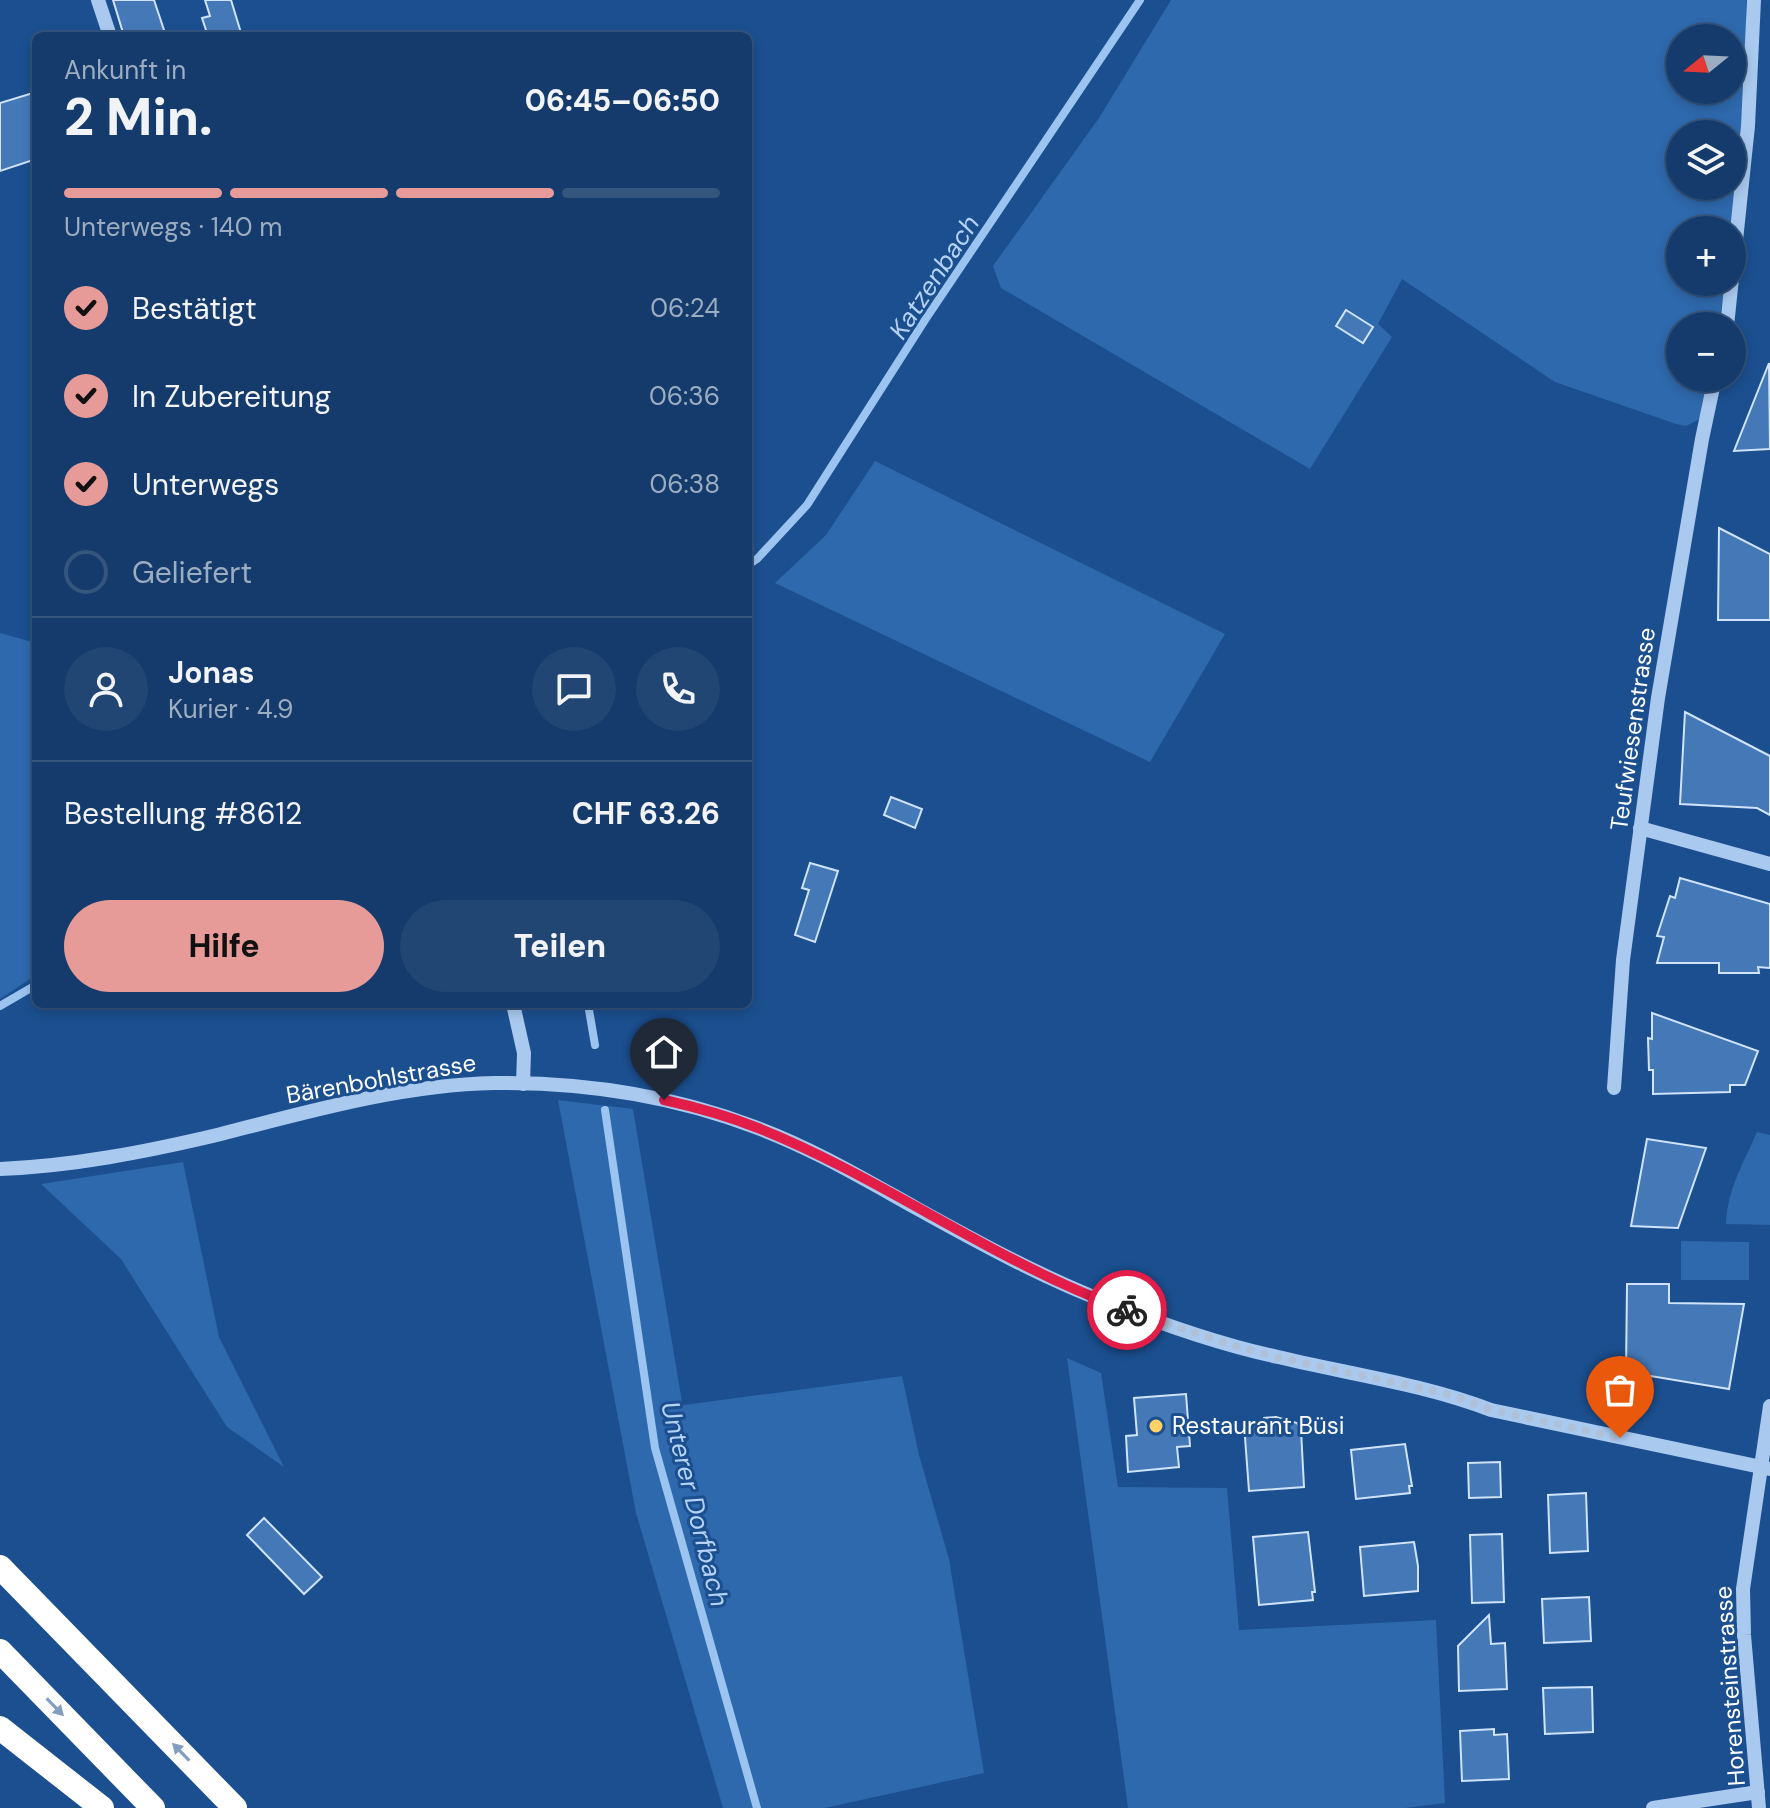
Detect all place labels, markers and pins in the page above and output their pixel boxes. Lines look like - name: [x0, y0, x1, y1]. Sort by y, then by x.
- pin: [630, 1018, 698, 1100]
- pin: [1586, 1356, 1654, 1438]
- place label: Restaurant Büsi: [1172, 1410, 1344, 1441]
- marker: Restaurant Büsi: [1147, 1417, 1165, 1435]

